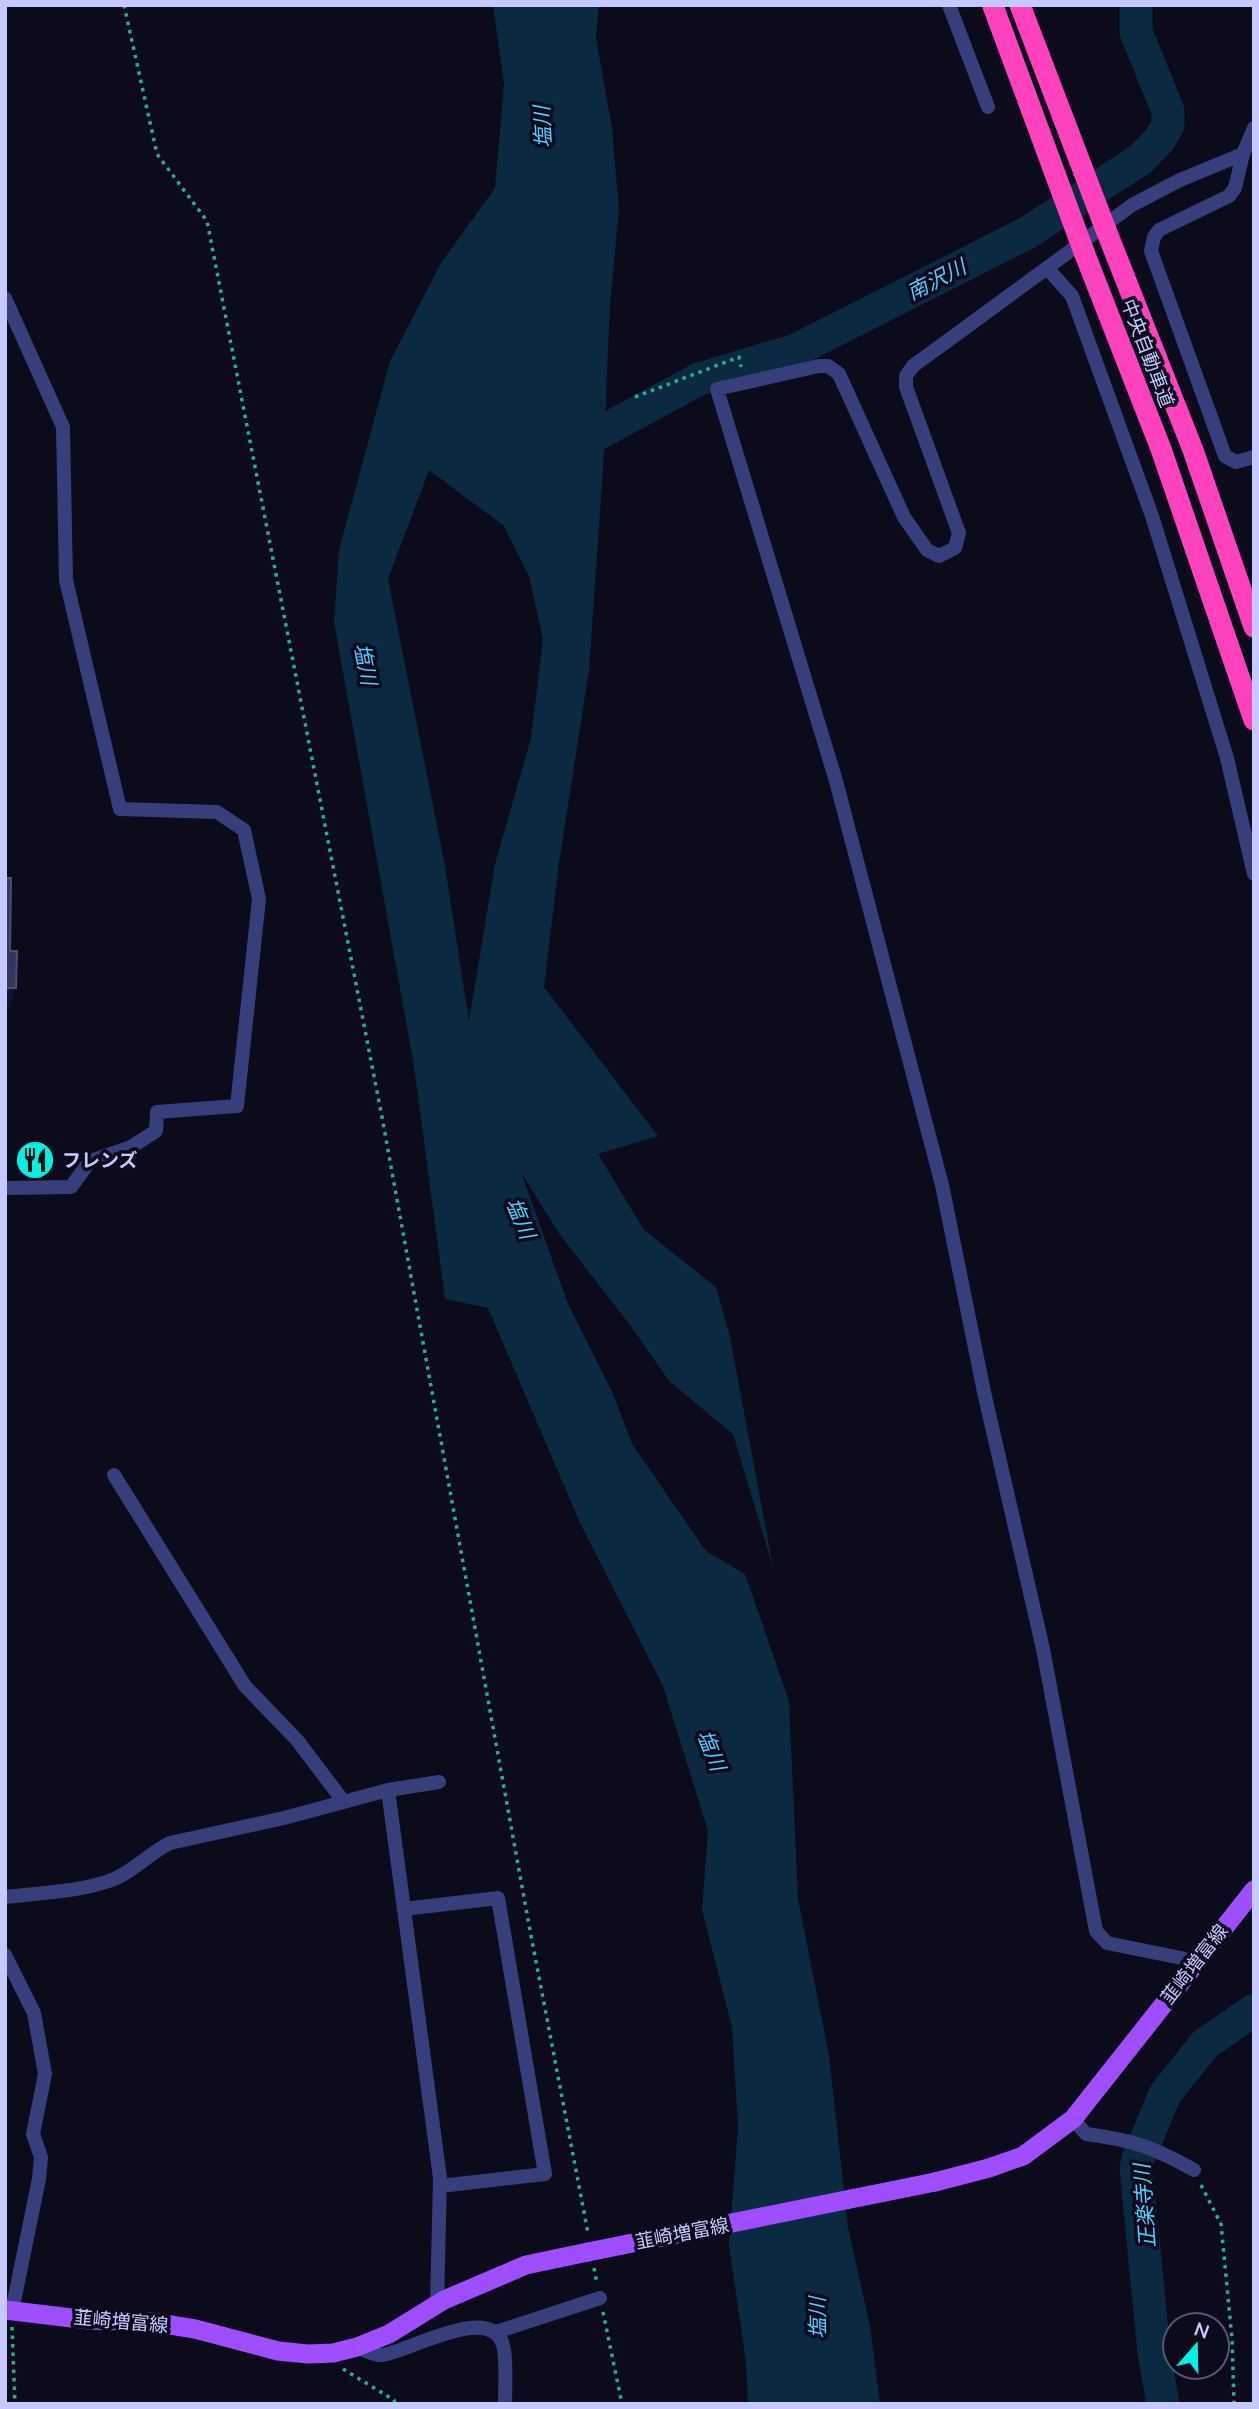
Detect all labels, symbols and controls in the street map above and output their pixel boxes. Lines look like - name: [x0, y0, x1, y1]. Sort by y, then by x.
- water label: 塩川: [528, 103, 556, 149]
- water label: 南沢川: [902, 252, 972, 305]
- street label: 中央自動車道: [1116, 295, 1180, 411]
- water label: 塩川: [349, 641, 383, 689]
- restaurant icon: フレンズ: [14, 1139, 56, 1181]
- place label: フレンズ: [62, 1148, 138, 1172]
- water label: 塩川: [501, 1194, 542, 1244]
- water label: 塩川: [692, 1726, 733, 1776]
- street label: 韮崎増富線: [1155, 1919, 1233, 2009]
- water label: 正楽寺川: [1128, 2161, 1160, 2249]
- street label: 韮崎増富線: [633, 2212, 731, 2254]
- water label: 塩川: [804, 2295, 830, 2339]
- street label: 韮崎増富線: [73, 2305, 169, 2337]
- north arrow: [1161, 2311, 1231, 2381]
- text: N: [1191, 2316, 1213, 2344]

